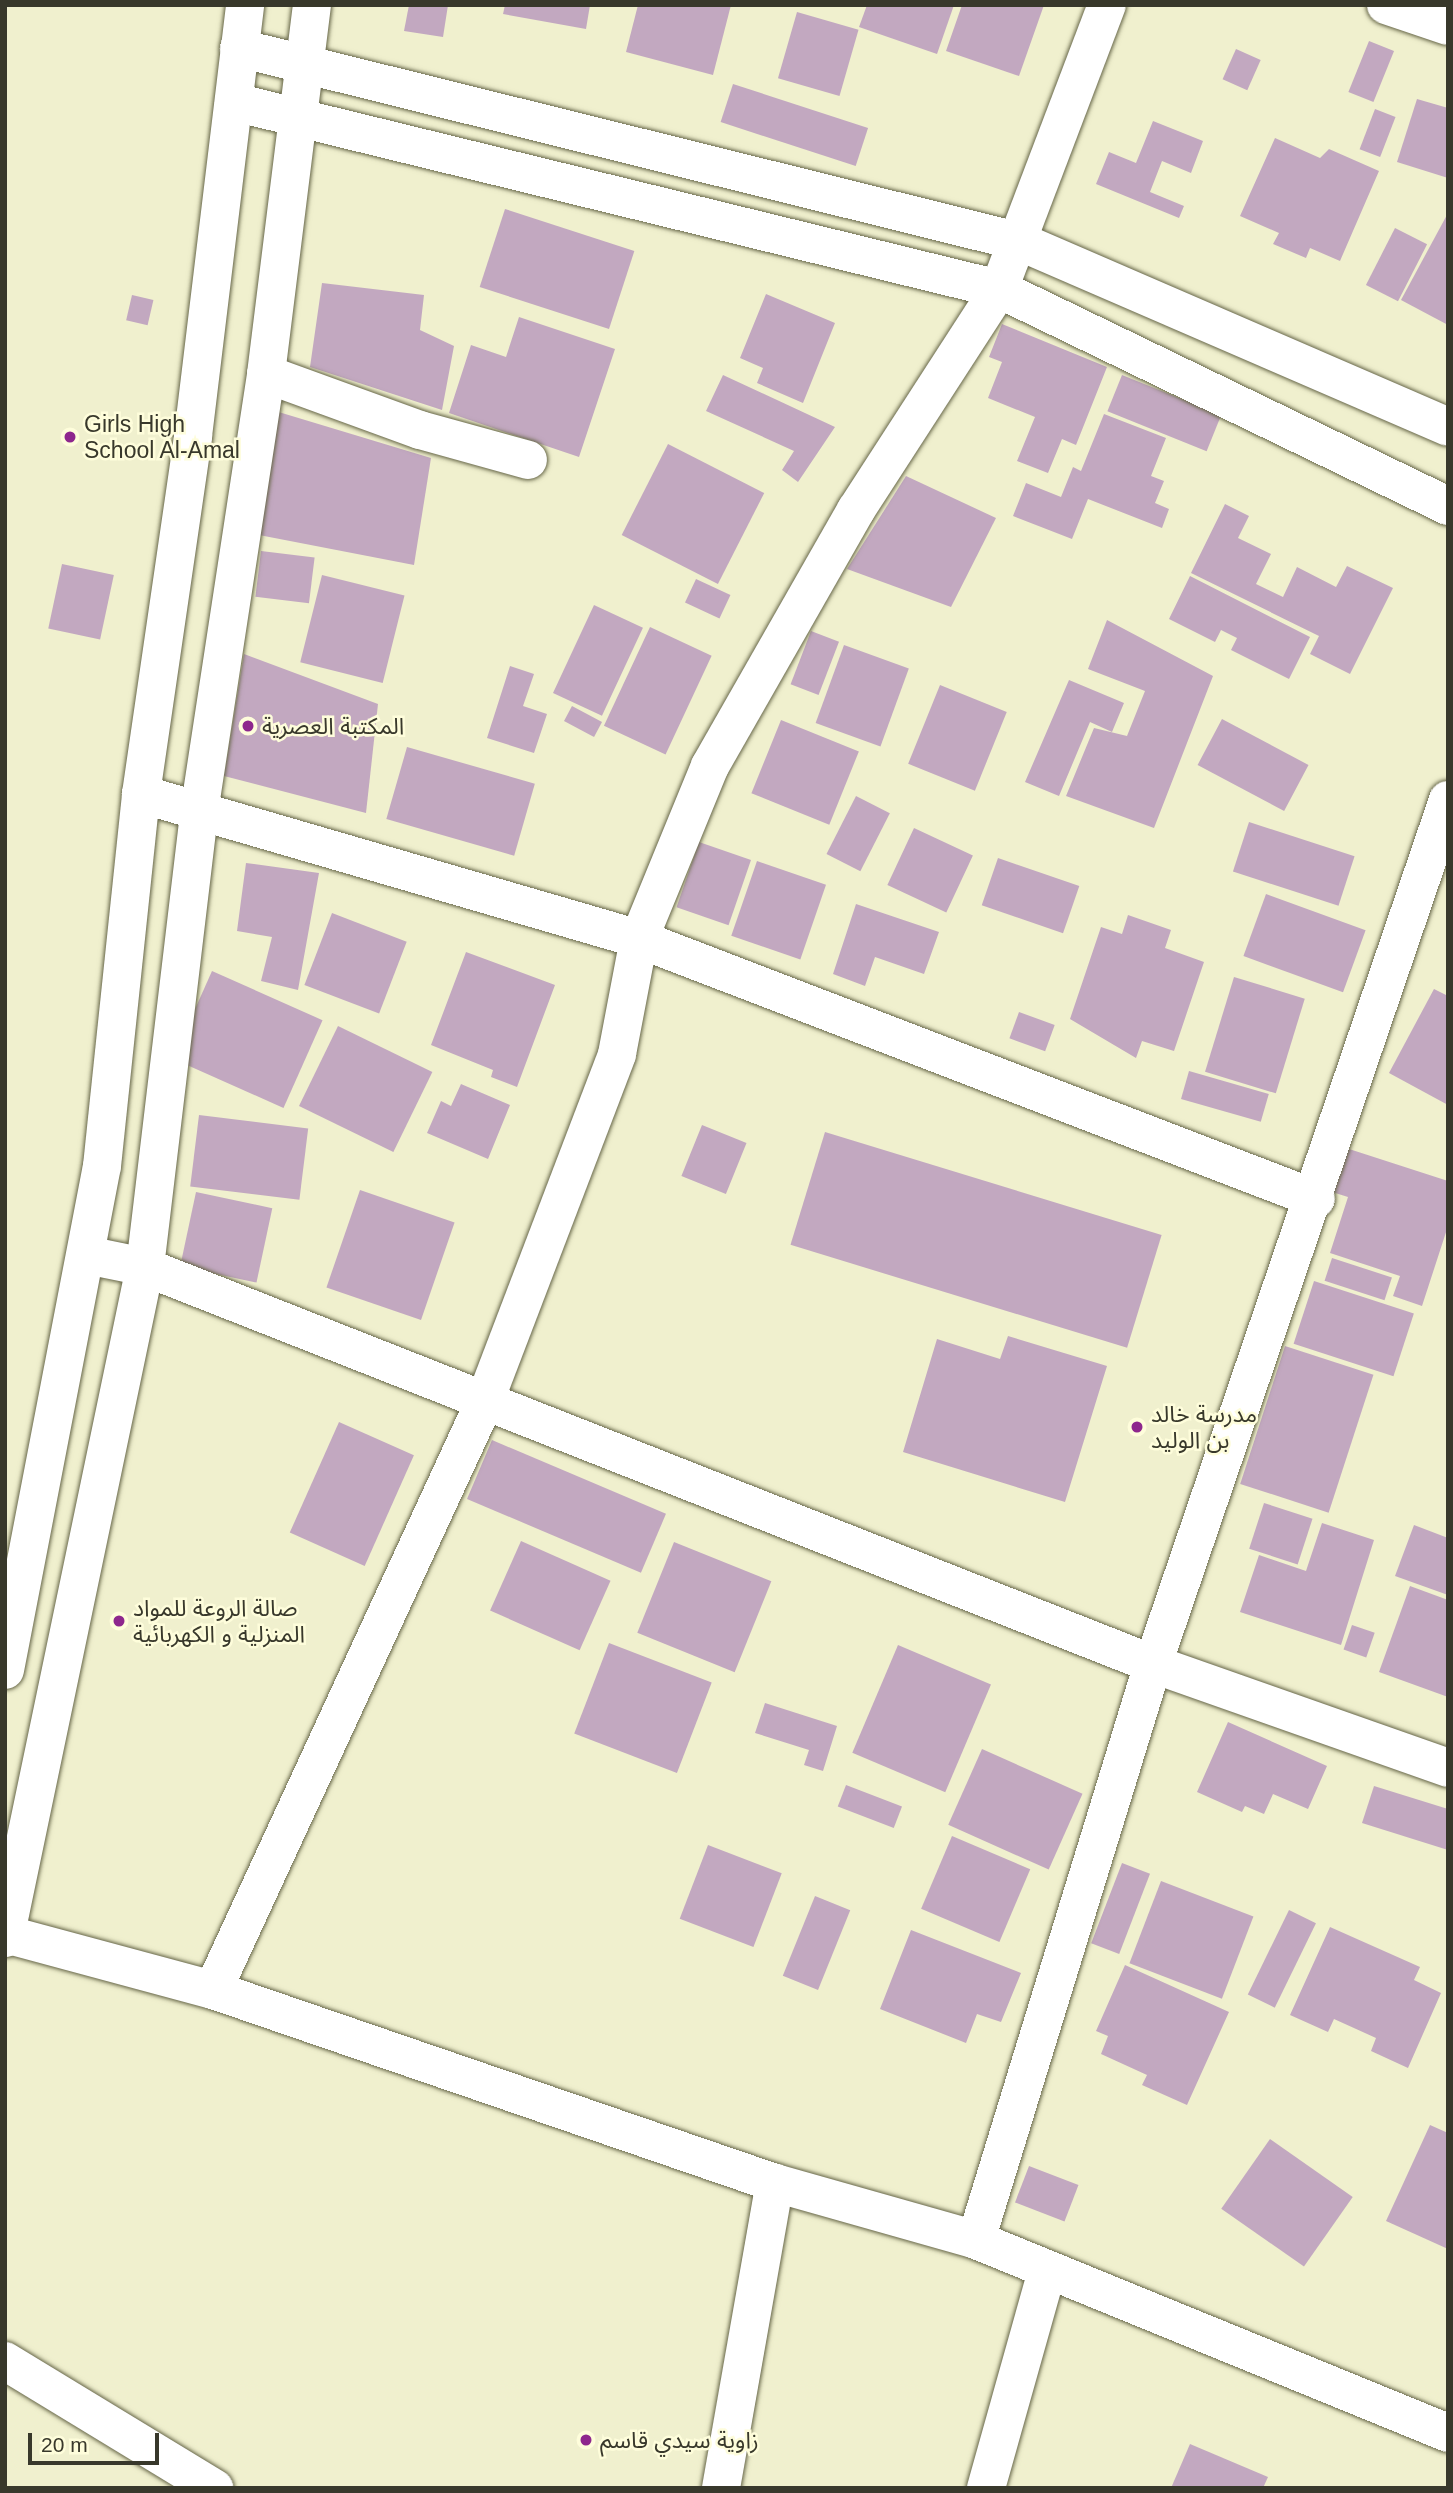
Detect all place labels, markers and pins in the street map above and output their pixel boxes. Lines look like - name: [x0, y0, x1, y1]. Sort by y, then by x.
- place label: Girls High School Al-Amal: [84, 410, 241, 464]
- marker: Girls High School Al-Amal: [62, 429, 78, 445]
- place label: المكتبة العصرية: [262, 712, 404, 740]
- marker: المكتبة العصرية: [240, 718, 256, 734]
- place label: مدرسة خالد بن الوليد: [1151, 1400, 1257, 1454]
- marker: مدرسة خالد بن الوليد: [1129, 1419, 1145, 1435]
- place label: صالة الروعة للمواد المنزلية و الكهربائية: [133, 1594, 305, 1648]
- marker: صالة الروعة للمواد المنزلية و الكهربائية: [111, 1613, 127, 1629]
- place label: زاوية سيدي قاسم: [600, 2426, 759, 2454]
- marker: زاوية سيدي قاسم: [578, 2432, 594, 2448]

